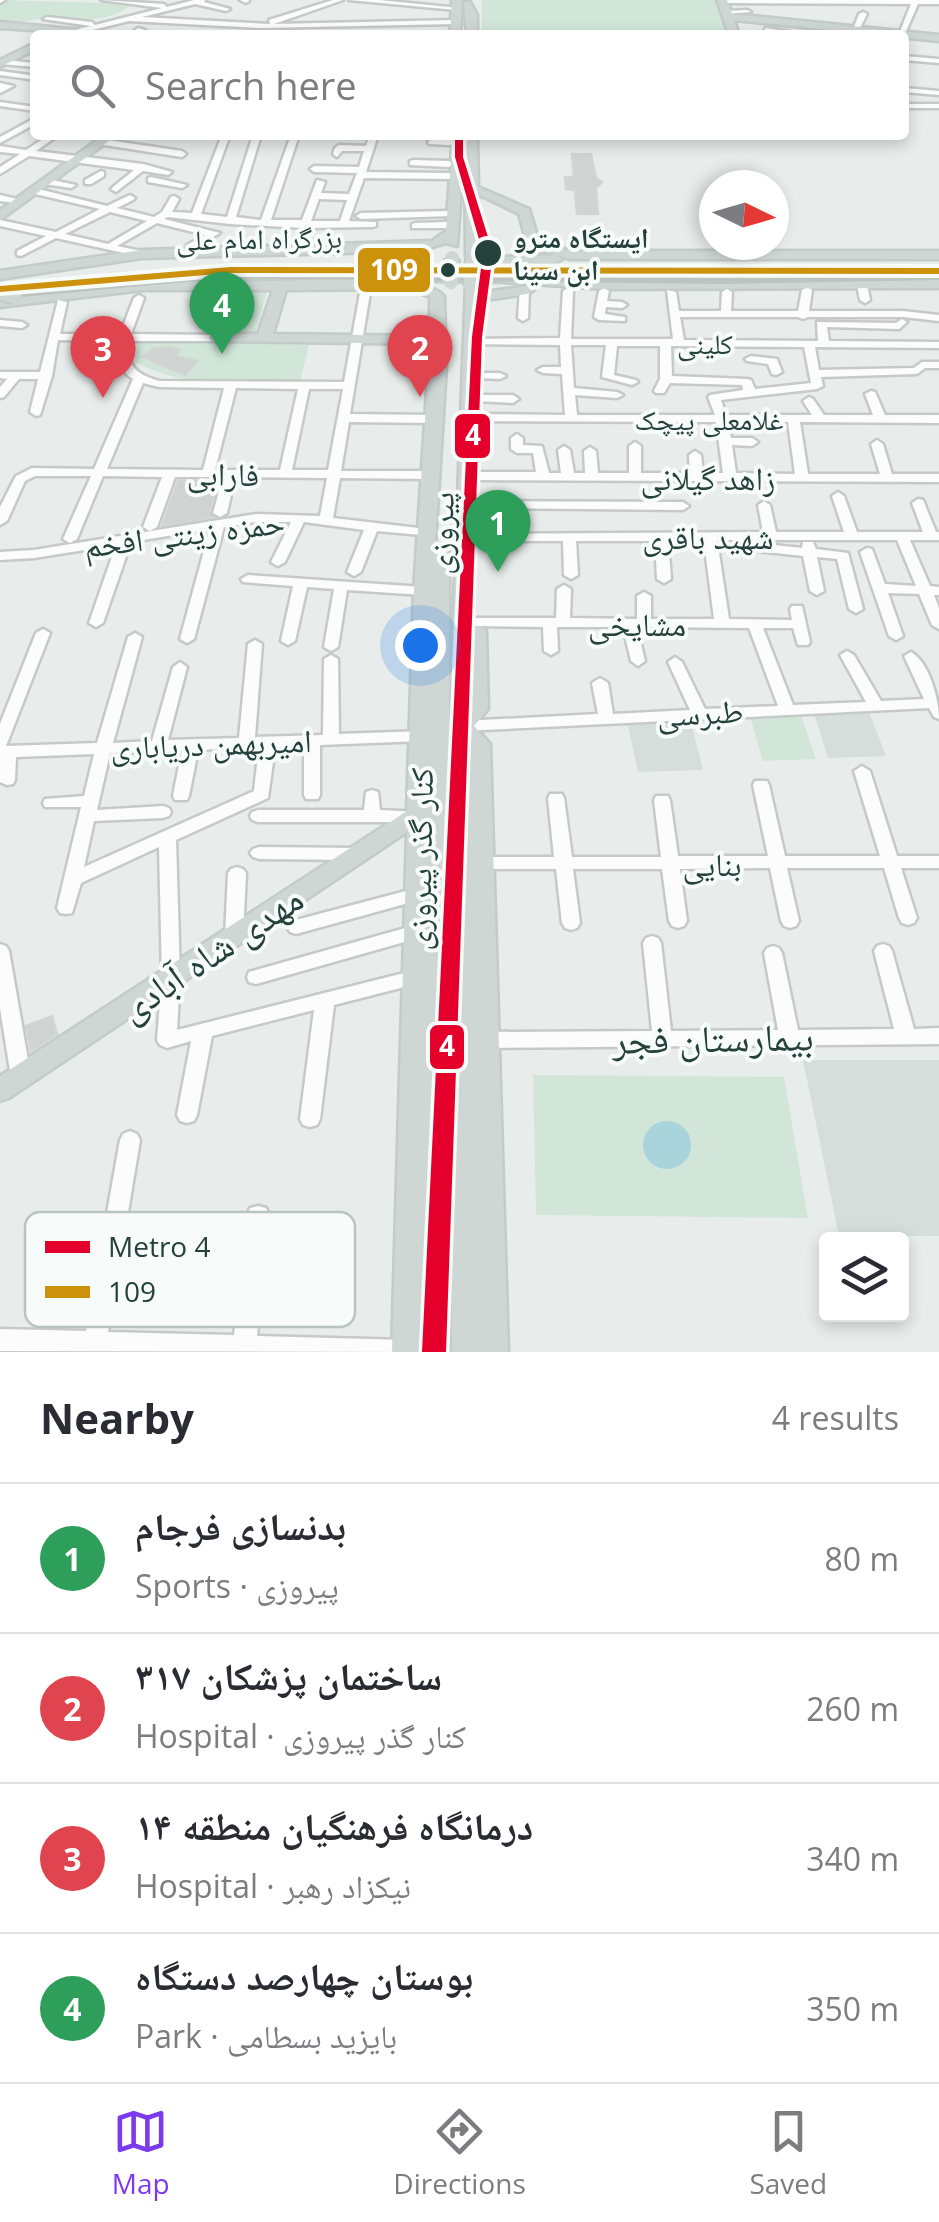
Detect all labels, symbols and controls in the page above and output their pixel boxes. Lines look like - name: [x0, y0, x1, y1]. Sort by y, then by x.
- search box: [30, 30, 909, 140]
- icon: search: [65, 58, 120, 113]
- text: Search here: [145, 59, 357, 111]
- north arrow: [699, 170, 789, 260]
- street label: بزرگراه امام علی: [176, 218, 342, 259]
- place label: ایستگاه مترو ابن سینا: [513, 218, 649, 288]
- marker: ایستگاه مترو ابن سینا: [472, 237, 504, 269]
- line badge: 109: [356, 246, 432, 294]
- text: 109: [370, 250, 418, 288]
- unlabelled marker: [438, 260, 458, 280]
- pin: 4: [190, 272, 254, 354]
- pin: 2: [388, 314, 452, 397]
- pin: 3: [70, 316, 136, 398]
- street label: کلینی: [677, 324, 733, 362]
- street label: غلامعلی پیچک: [634, 400, 784, 438]
- line badge: 4: [453, 412, 492, 460]
- text: 4: [465, 415, 481, 453]
- street label: فارابی: [186, 451, 260, 495]
- street label: زاهد گیلانی: [641, 456, 775, 499]
- pin: 1: [466, 490, 530, 572]
- street label: پیروزی: [417, 491, 463, 575]
- street label: حمزه زینتی افخم: [81, 499, 287, 568]
- street label: شهید باقری: [642, 515, 774, 558]
- street label: مشایخی: [588, 602, 686, 645]
- your location: [395, 620, 446, 671]
- street label: طبرسی: [656, 688, 744, 736]
- street label: امیربهمن دریاباری: [110, 718, 312, 768]
- street label: کنار گذر پیروزی: [396, 767, 442, 951]
- street label: بنایی: [682, 842, 742, 885]
- street label: مهدی شاه آبادی: [108, 871, 312, 1033]
- street label: بیمارستان فجر: [611, 1009, 814, 1065]
- line badge: 4: [428, 1023, 466, 1071]
- text: 4: [439, 1026, 455, 1064]
- legend: [25, 1212, 355, 1327]
- text: Metro 4: [108, 1227, 210, 1265]
- map controls: [819, 1232, 909, 1322]
- button: layers: [819, 1232, 909, 1322]
- text: 109: [108, 1272, 156, 1310]
- text: Nearby: [40, 1389, 194, 1446]
- text: 4 results: [772, 1396, 899, 1439]
- text: بدنسازی فرجام: [135, 1499, 346, 1551]
- text: 1: [63, 1537, 82, 1580]
- text: 80 m: [824, 1537, 899, 1580]
- text: Sports · پیروزی: [135, 1564, 339, 1607]
- text: ساختمان پزشکان ۳۱۷: [135, 1649, 442, 1701]
- text: 2: [63, 1687, 82, 1730]
- text: 260 m: [806, 1687, 899, 1730]
- text: Hospital · کنار گذر پیروزی: [135, 1714, 466, 1757]
- text: درمانگاه فرهنگیان منطقه ۱۴: [135, 1799, 533, 1851]
- text: 3: [63, 1837, 82, 1880]
- text: 340 m: [806, 1837, 899, 1880]
- text: Hospital · نیکزاد رهبر: [135, 1864, 411, 1907]
- text: بوستان چهارصد دستگاه: [135, 1949, 473, 2001]
- text: 4: [63, 1987, 82, 2030]
- text: 350 m: [806, 1987, 899, 2030]
- text: Park · بایزید بسطامی: [135, 2014, 397, 2057]
- tab: Map: [112, 2104, 170, 2202]
- tab: Directions: [393, 2104, 526, 2202]
- tab: Saved: [749, 2104, 827, 2202]

